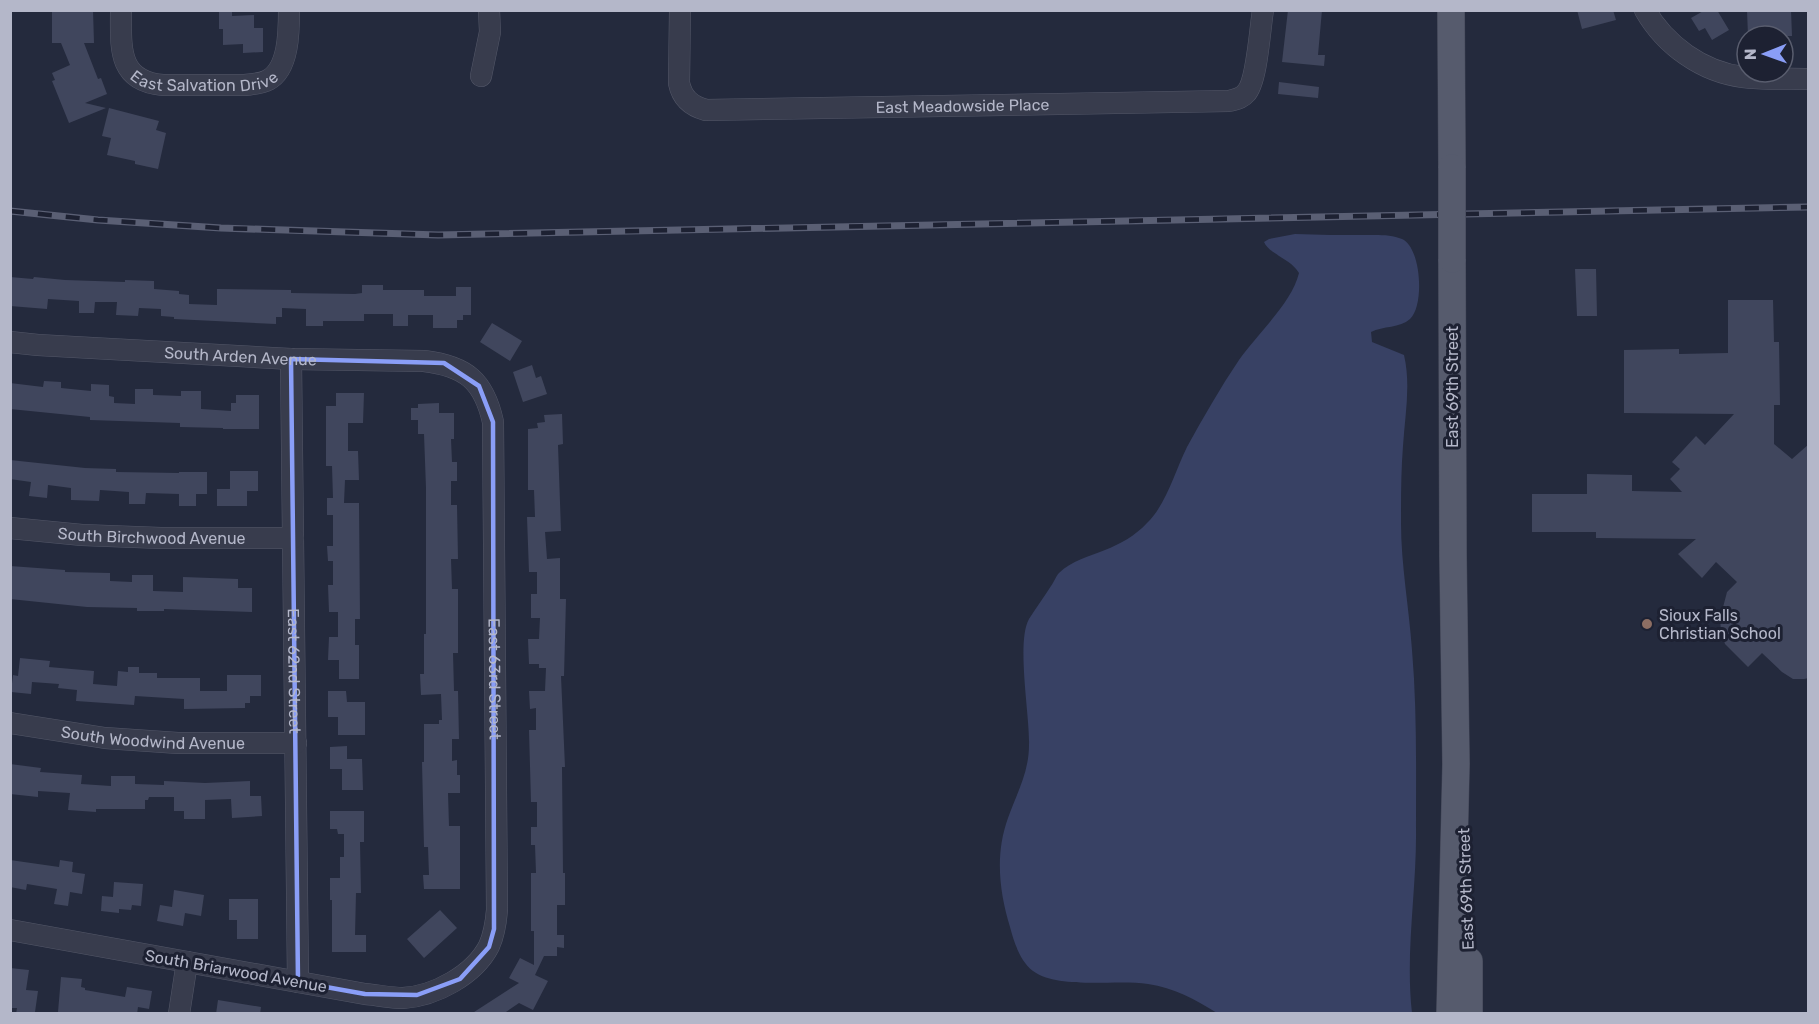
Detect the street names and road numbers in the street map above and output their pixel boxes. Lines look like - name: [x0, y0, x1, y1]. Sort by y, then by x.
- street label: East Salvation Drive: [130, 58, 278, 78]
- street label: East Meadowside Place: [875, 95, 1050, 117]
- street label: East 69th Street: [1443, 326, 1462, 448]
- street label: South Arden Avenue: [164, 343, 317, 369]
- street label: South Birchwood Avenue: [57, 523, 246, 548]
- street label: East 62nd Street: [284, 608, 305, 734]
- street label: East 63rd Street: [485, 618, 505, 740]
- street label: South Woodwind Avenue: [60, 722, 245, 753]
- street label: East 69th Street: [1454, 828, 1478, 950]
- street label: South Briarwood Avenue: [144, 946, 328, 996]

